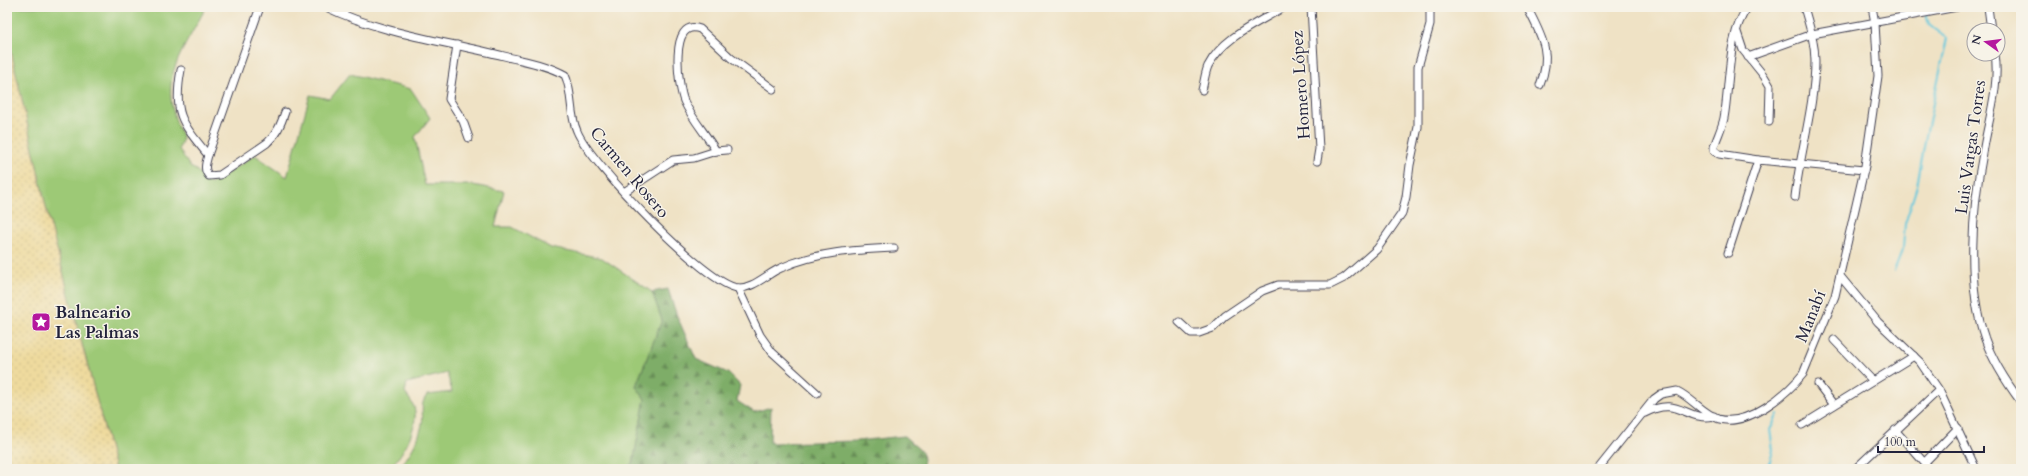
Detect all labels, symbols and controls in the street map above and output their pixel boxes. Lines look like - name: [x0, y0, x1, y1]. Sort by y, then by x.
- north arrow: [1966, 22, 2006, 62]
- street label: Homero López: [1285, 29, 1316, 140]
- text: N: [1968, 33, 1985, 46]
- street label: Luis Vargas Torres: [1950, 78, 1991, 216]
- street label: Carmen Rosero: [585, 122, 675, 223]
- street label: Manabí: [1790, 287, 1831, 346]
- place label: Balneario Las Palmas: [55, 301, 139, 344]
- place icon: Balneario Las Palmas: [30, 311, 52, 333]
- scale bar: [1878, 428, 1984, 454]
- text: 100 m: [1884, 434, 1917, 450]

